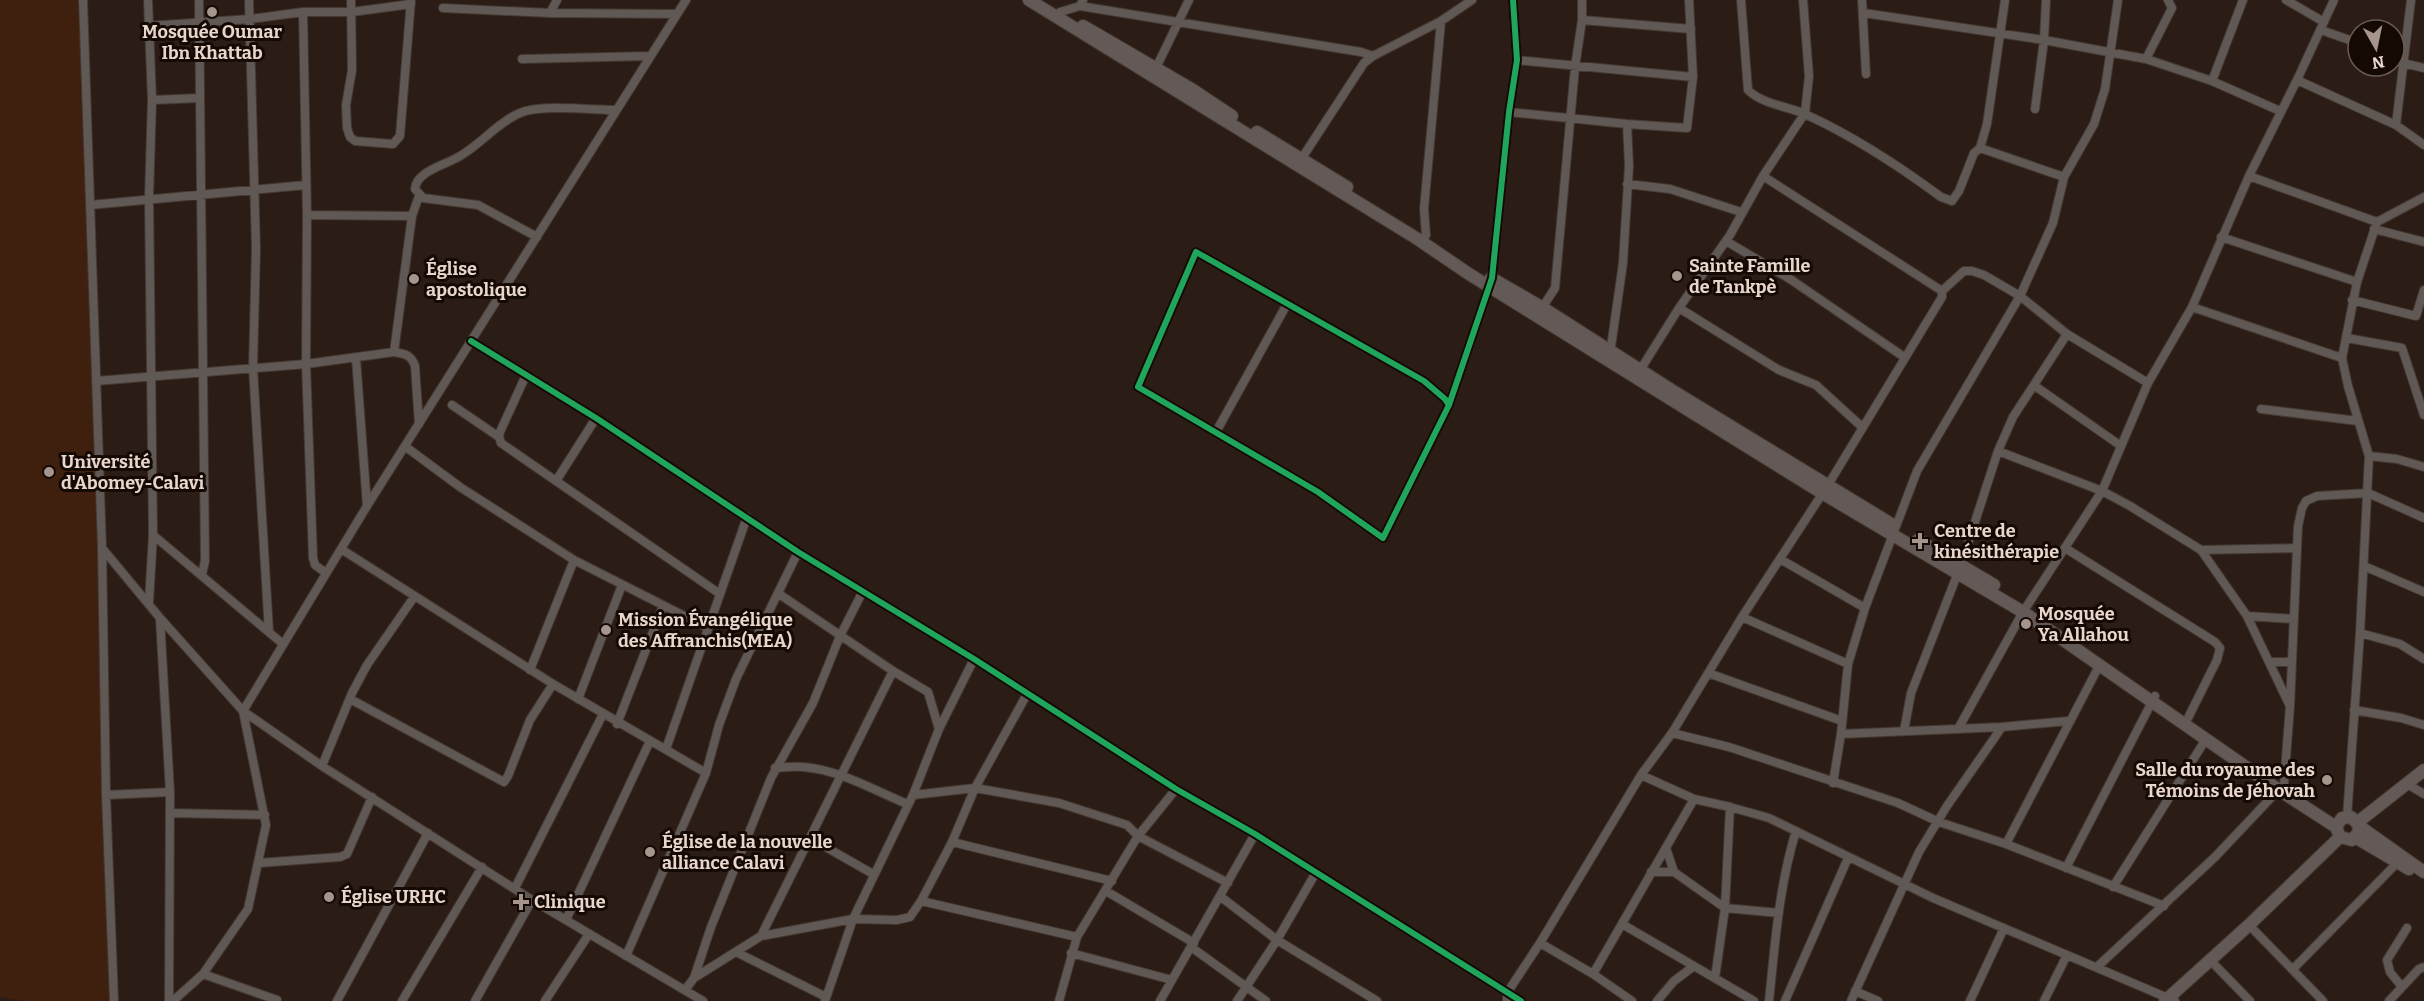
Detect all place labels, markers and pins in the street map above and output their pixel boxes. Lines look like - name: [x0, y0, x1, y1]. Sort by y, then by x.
- marker: Mosquée Oumar Ibn Khattab: [205, 5, 219, 19]
- place label: Mosquée Oumar Ibn Khattab: [142, 21, 283, 64]
- place label: Sainte Famille de Tankpè: [1689, 255, 1811, 298]
- place label: Église apostolique: [426, 257, 527, 301]
- marker: Sainte Famille de Tankpè: [1670, 269, 1684, 283]
- marker: Église apostolique: [407, 272, 421, 286]
- place label: Université d'Abomey-Calavi: [61, 451, 204, 494]
- marker: Université d'Abomey-Calavi: [42, 465, 56, 479]
- place label: Centre de kinésithérapie: [1934, 520, 2059, 563]
- marker: Centre de kinésithérapie: [1911, 532, 1929, 550]
- place label: Mosquée Ya Allahou: [2038, 603, 2129, 646]
- place label: Mission Évangélique des Affranchis(MEA): [618, 608, 793, 652]
- marker: Mosquée Ya Allahou: [2019, 617, 2033, 631]
- marker: Mission Évangélique des Affranchis(MEA): [599, 623, 613, 637]
- place label: Salle du royaume des Témoins de Jéhovah: [2135, 759, 2316, 802]
- marker: Salle du royaume des Témoins de Jéhovah: [2320, 773, 2334, 787]
- place label: Église de la nouvelle alliance Calavi: [662, 830, 833, 874]
- marker: Église de la nouvelle alliance Calavi: [643, 845, 657, 859]
- place label: Église URHC: [341, 885, 446, 908]
- marker: Église URHC: [322, 890, 336, 904]
- place label: Clinique: [534, 891, 606, 913]
- marker: Clinique: [512, 893, 530, 911]

